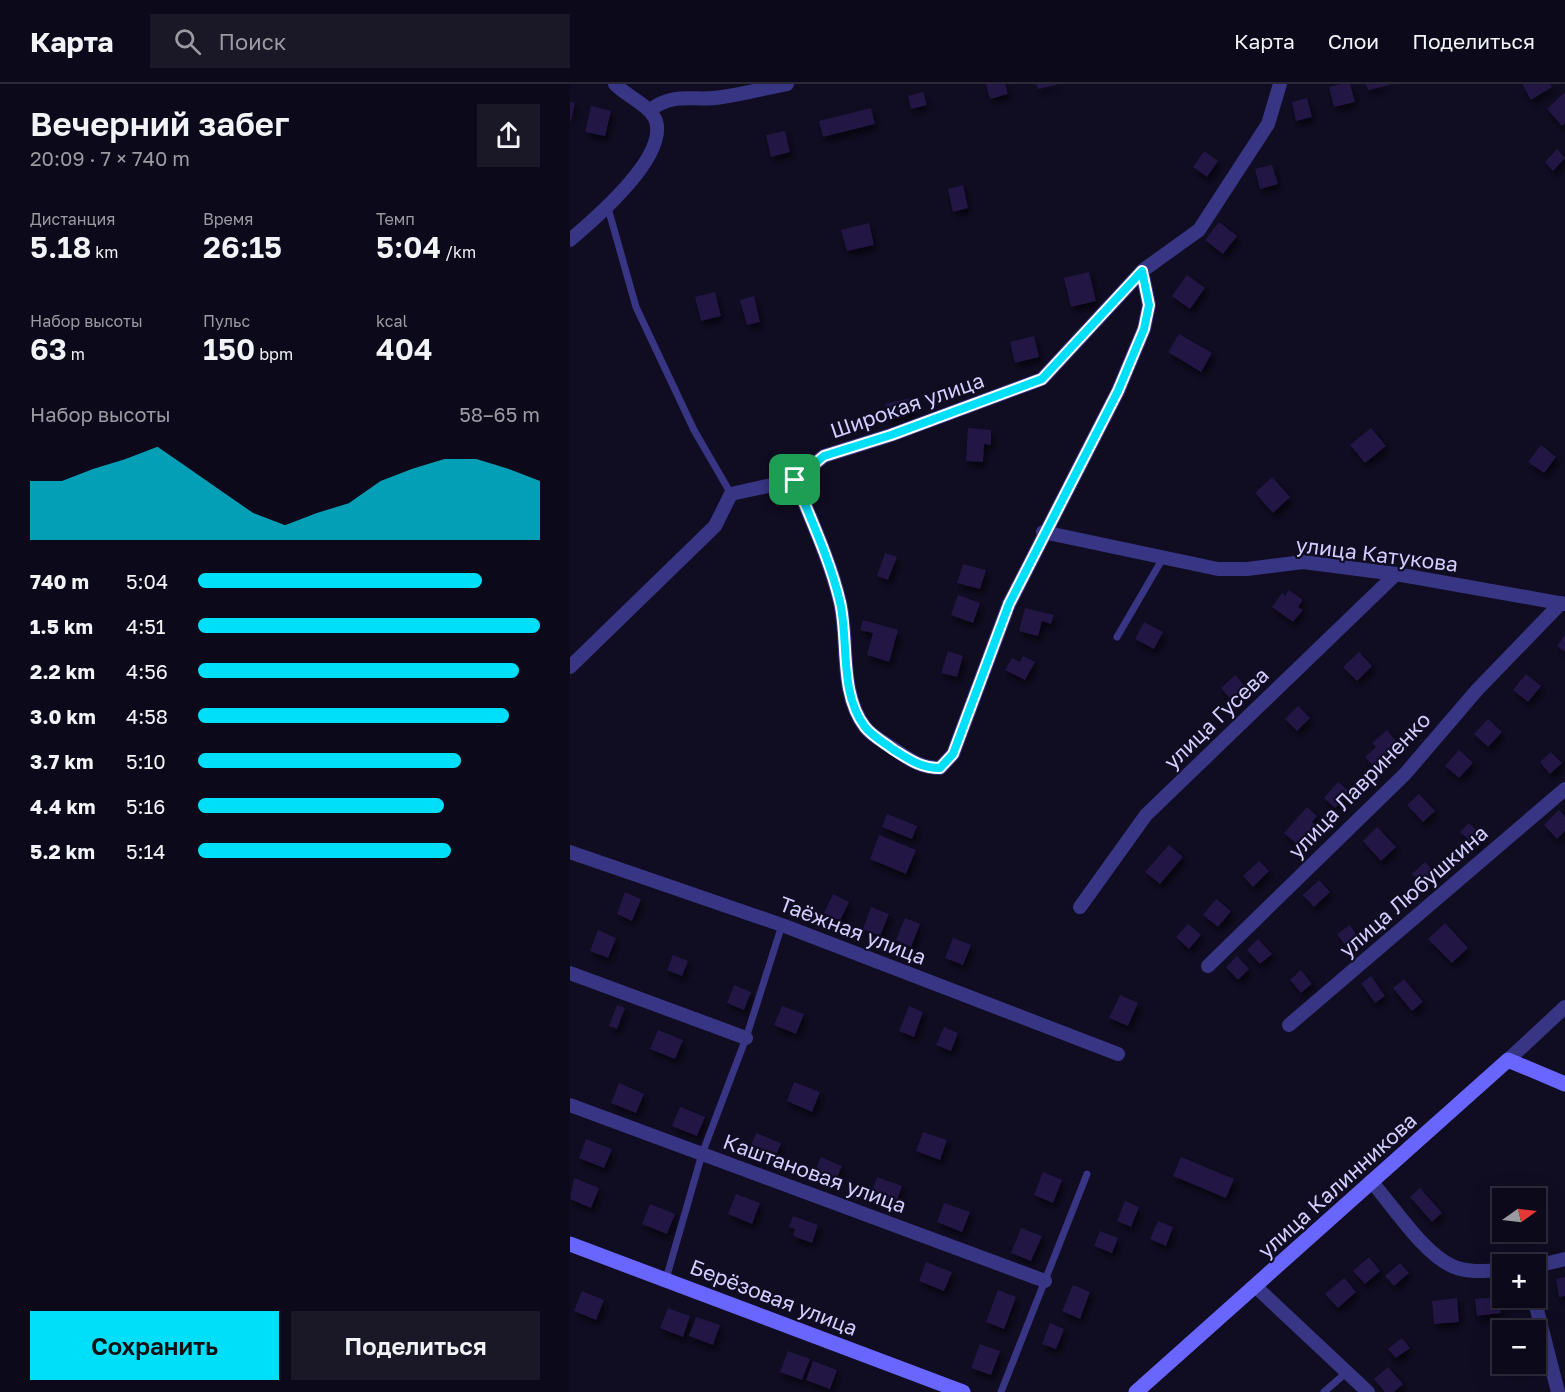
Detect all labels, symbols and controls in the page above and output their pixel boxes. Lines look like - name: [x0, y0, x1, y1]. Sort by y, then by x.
- search box: [150, 14, 570, 68]
- text: Карта: [30, 25, 114, 58]
- icon: search: [171, 25, 204, 58]
- text: Поиск: [219, 28, 286, 55]
- text: Карта: [1234, 28, 1295, 54]
- text: Слои: [1328, 28, 1379, 54]
- text: Поделиться: [1412, 28, 1535, 54]
- text: Вечерний забег: [30, 104, 290, 143]
- button: share: [477, 104, 540, 167]
- text: 20:09 · 7 × 740 m: [30, 146, 190, 170]
- text: Дистанция: [30, 209, 115, 229]
- text: Время: [203, 209, 253, 229]
- text: Темп: [376, 209, 415, 229]
- text: 5.18: [30, 229, 91, 265]
- text: 26:15: [203, 229, 282, 265]
- text: 5:04: [376, 229, 441, 265]
- text: km: [91, 242, 118, 262]
- text: /km: [441, 242, 476, 262]
- text: Набор высоты: [30, 311, 143, 331]
- text: Пульс: [203, 311, 250, 331]
- text: kcal: [376, 311, 408, 331]
- text: 63: [30, 331, 67, 367]
- text: 150: [203, 331, 255, 367]
- text: 404: [376, 331, 433, 367]
- text: m: [67, 344, 85, 364]
- text: bpm: [255, 344, 293, 364]
- street label: Широкая улица: [827, 366, 987, 444]
- text: Набор высоты: [30, 402, 171, 426]
- text: 58–65 m: [459, 402, 540, 426]
- pin: [769, 454, 820, 505]
- icon: arrive: [778, 463, 811, 496]
- street label: улица Катукова: [1294, 531, 1460, 577]
- text: 740 m: [30, 569, 89, 593]
- text: 5:04: [126, 569, 168, 593]
- text: 1.5 km: [30, 614, 93, 638]
- text: 4:51: [126, 614, 166, 638]
- text: 2.2 km: [30, 659, 95, 683]
- text: 4:56: [126, 659, 168, 683]
- street label: улица Гусева: [1158, 662, 1274, 774]
- text: 3.0 km: [30, 704, 96, 728]
- text: 4:58: [126, 704, 168, 728]
- street label: улица Лавриненко: [1283, 706, 1435, 864]
- text: 3.7 km: [30, 749, 94, 773]
- text: 5:10: [126, 749, 166, 773]
- text: 4.4 km: [30, 794, 96, 818]
- text: 5:16: [126, 794, 165, 818]
- street label: улица Любушкина: [1333, 819, 1493, 963]
- text: 5.2 km: [30, 839, 95, 863]
- text: 5:14: [126, 839, 166, 863]
- street label: Таёжная улица: [776, 890, 930, 970]
- street label: улица Калинникова: [1252, 1107, 1422, 1263]
- street label: Каштановая улица: [720, 1128, 910, 1218]
- north arrow: [1492, 1188, 1546, 1242]
- map controls: [1492, 1188, 1546, 1374]
- street label: Берёзовая улица: [687, 1253, 861, 1341]
- button: +: [1492, 1254, 1546, 1308]
- button: Сохранить: [30, 1311, 279, 1380]
- button: Поделиться: [291, 1311, 540, 1380]
- button: −: [1492, 1320, 1546, 1374]

